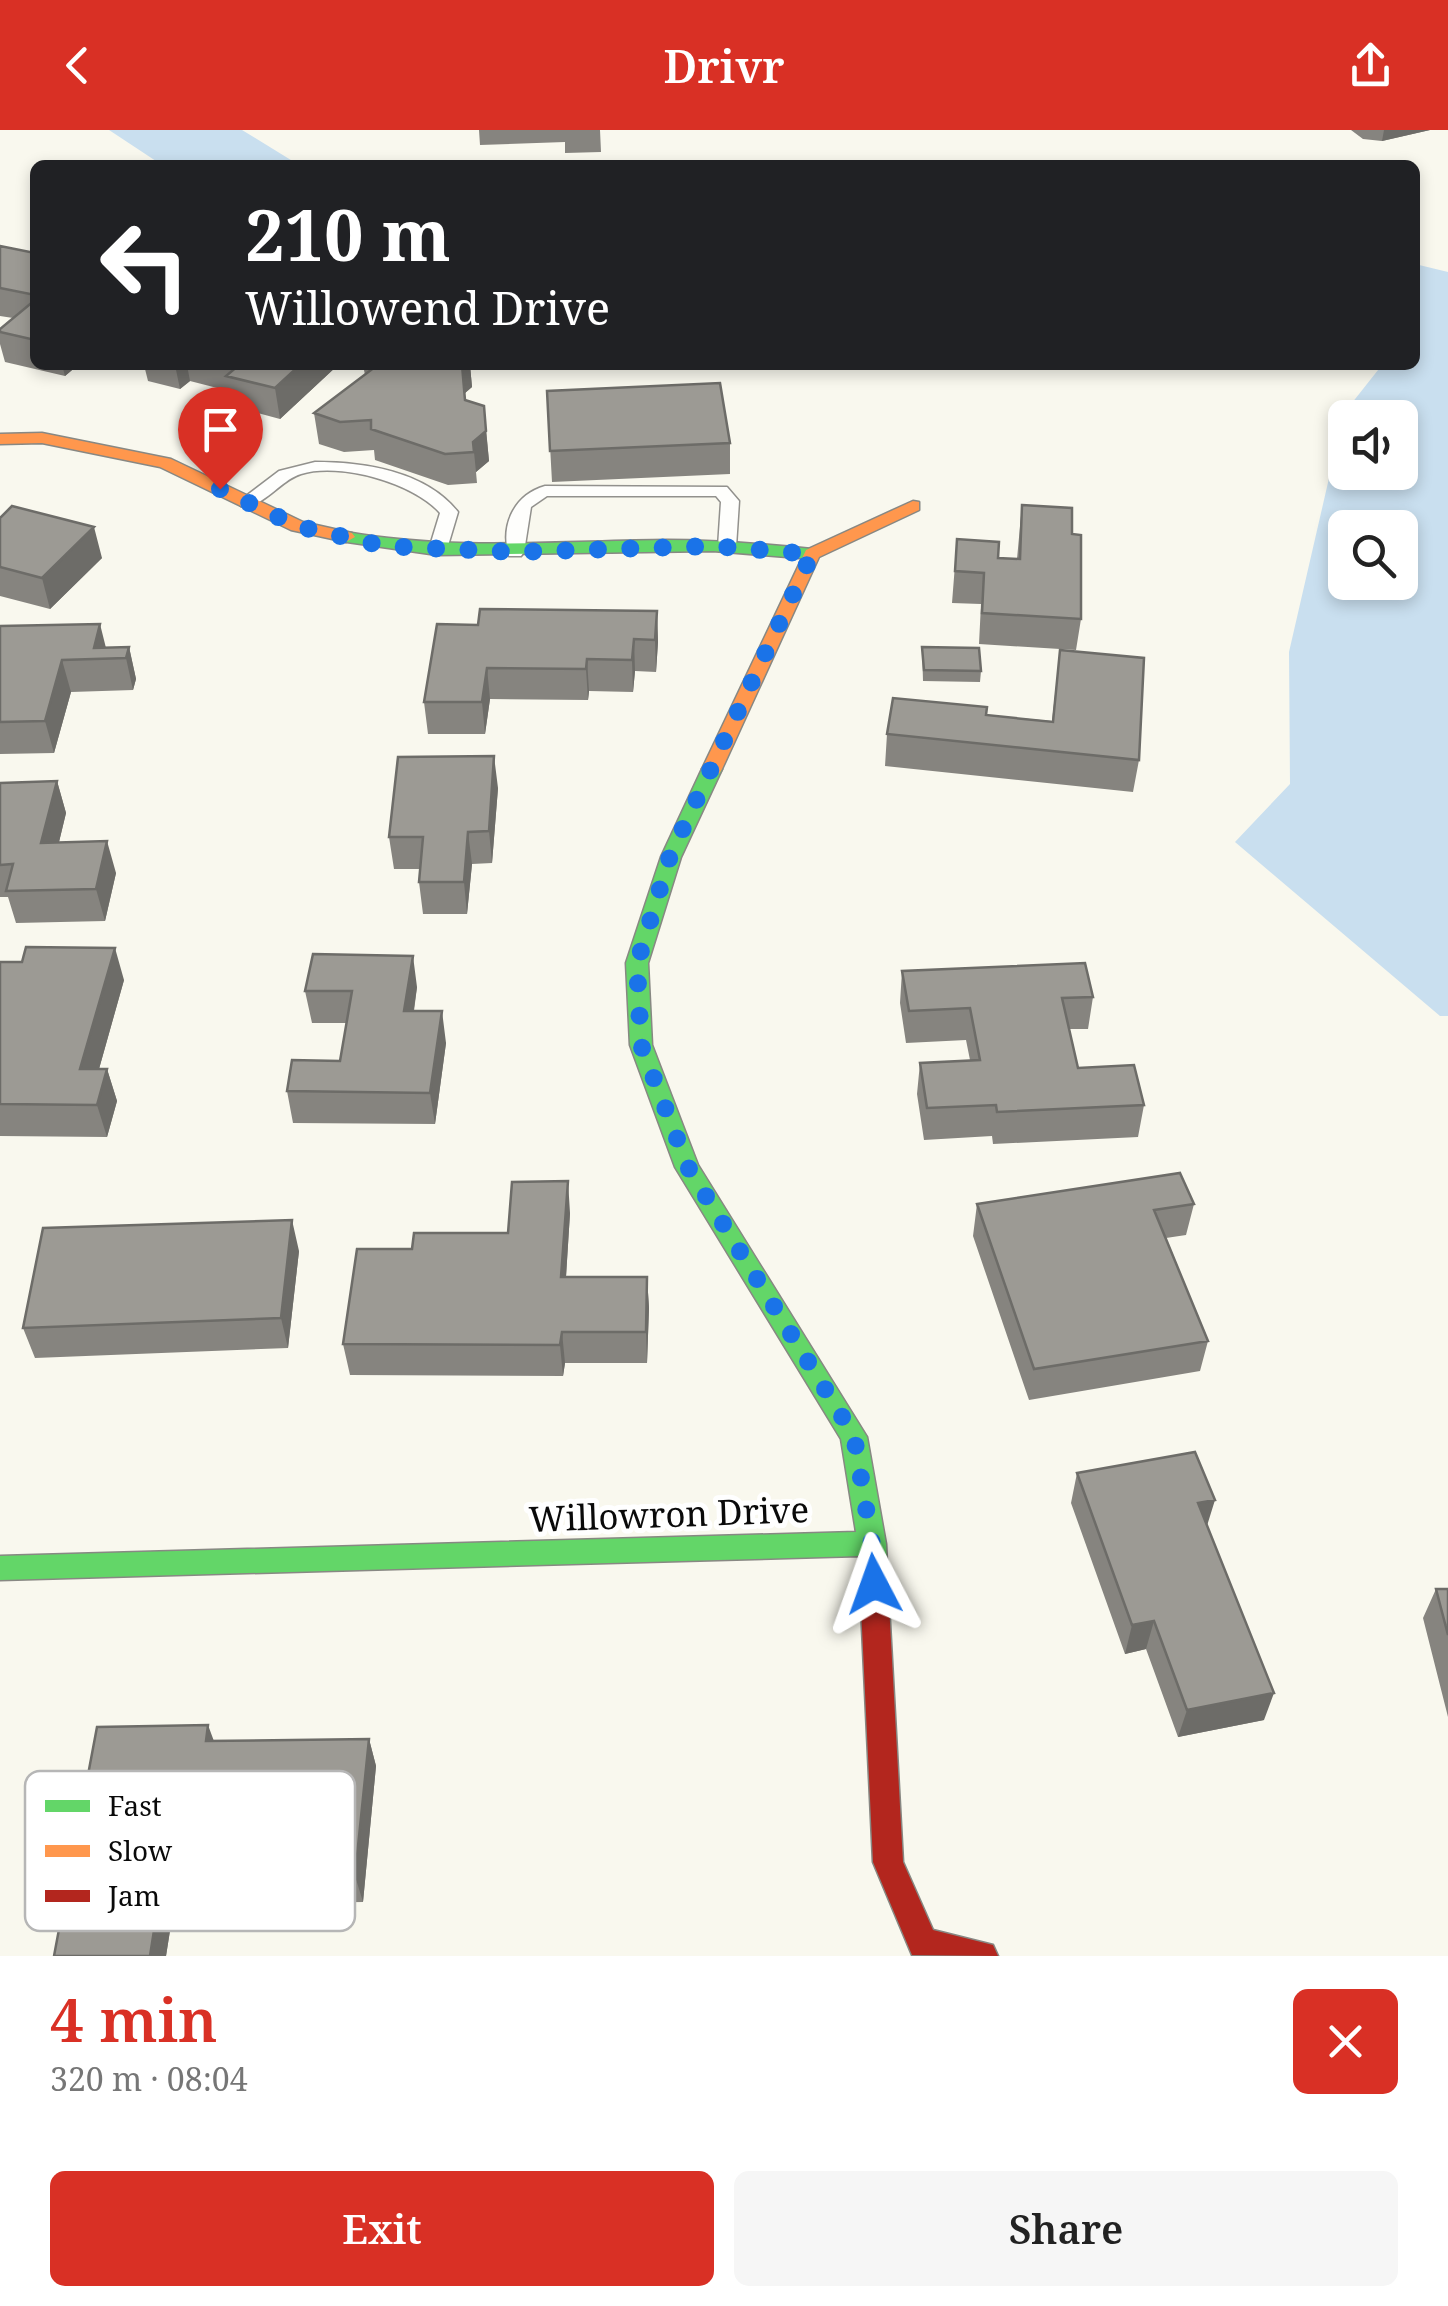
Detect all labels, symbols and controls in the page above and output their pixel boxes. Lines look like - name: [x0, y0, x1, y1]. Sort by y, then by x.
- text: Drivr: [663, 35, 785, 96]
- icon: back: [50, 38, 105, 93]
- icon: share: [1343, 38, 1398, 93]
- text: 210 m: [245, 186, 451, 282]
- icon: left: [80, 200, 210, 330]
- text: Willowend Drive: [245, 277, 610, 338]
- pin: [178, 387, 263, 490]
- map controls: [1328, 400, 1418, 600]
- button: sound: [1328, 400, 1418, 490]
- icon: arrive: [193, 402, 248, 457]
- button: search: [1328, 510, 1418, 600]
- street label: Willowron Drive: [528, 1485, 810, 1542]
- position arrow: [822, 1532, 926, 1636]
- legend: [25, 1771, 355, 1931]
- text: Fast: [108, 1786, 162, 1824]
- text: Slow: [108, 1831, 173, 1869]
- text: Jam: [107, 1876, 160, 1914]
- text: 4 min: [50, 1978, 218, 2060]
- button: close: [1293, 1989, 1398, 2094]
- text: 320 m · 08:04: [50, 2057, 248, 2100]
- button: Exit: [50, 2171, 714, 2286]
- button: Share: [734, 2171, 1398, 2286]

